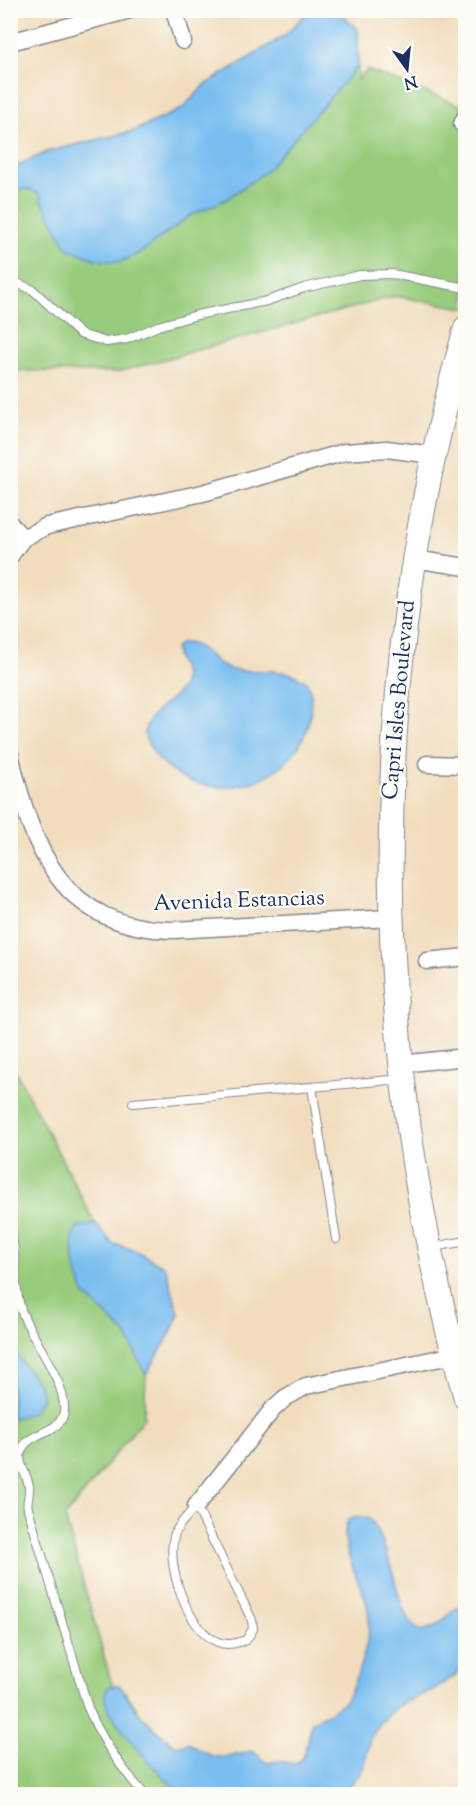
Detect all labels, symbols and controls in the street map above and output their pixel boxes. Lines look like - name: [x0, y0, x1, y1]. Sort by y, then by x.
- north arrow: [377, 39, 437, 99]
- text: N: [401, 68, 419, 94]
- street label: Capri Isles Boulevard: [375, 599, 425, 801]
- street label: Avenida Estancias: [153, 883, 325, 921]

